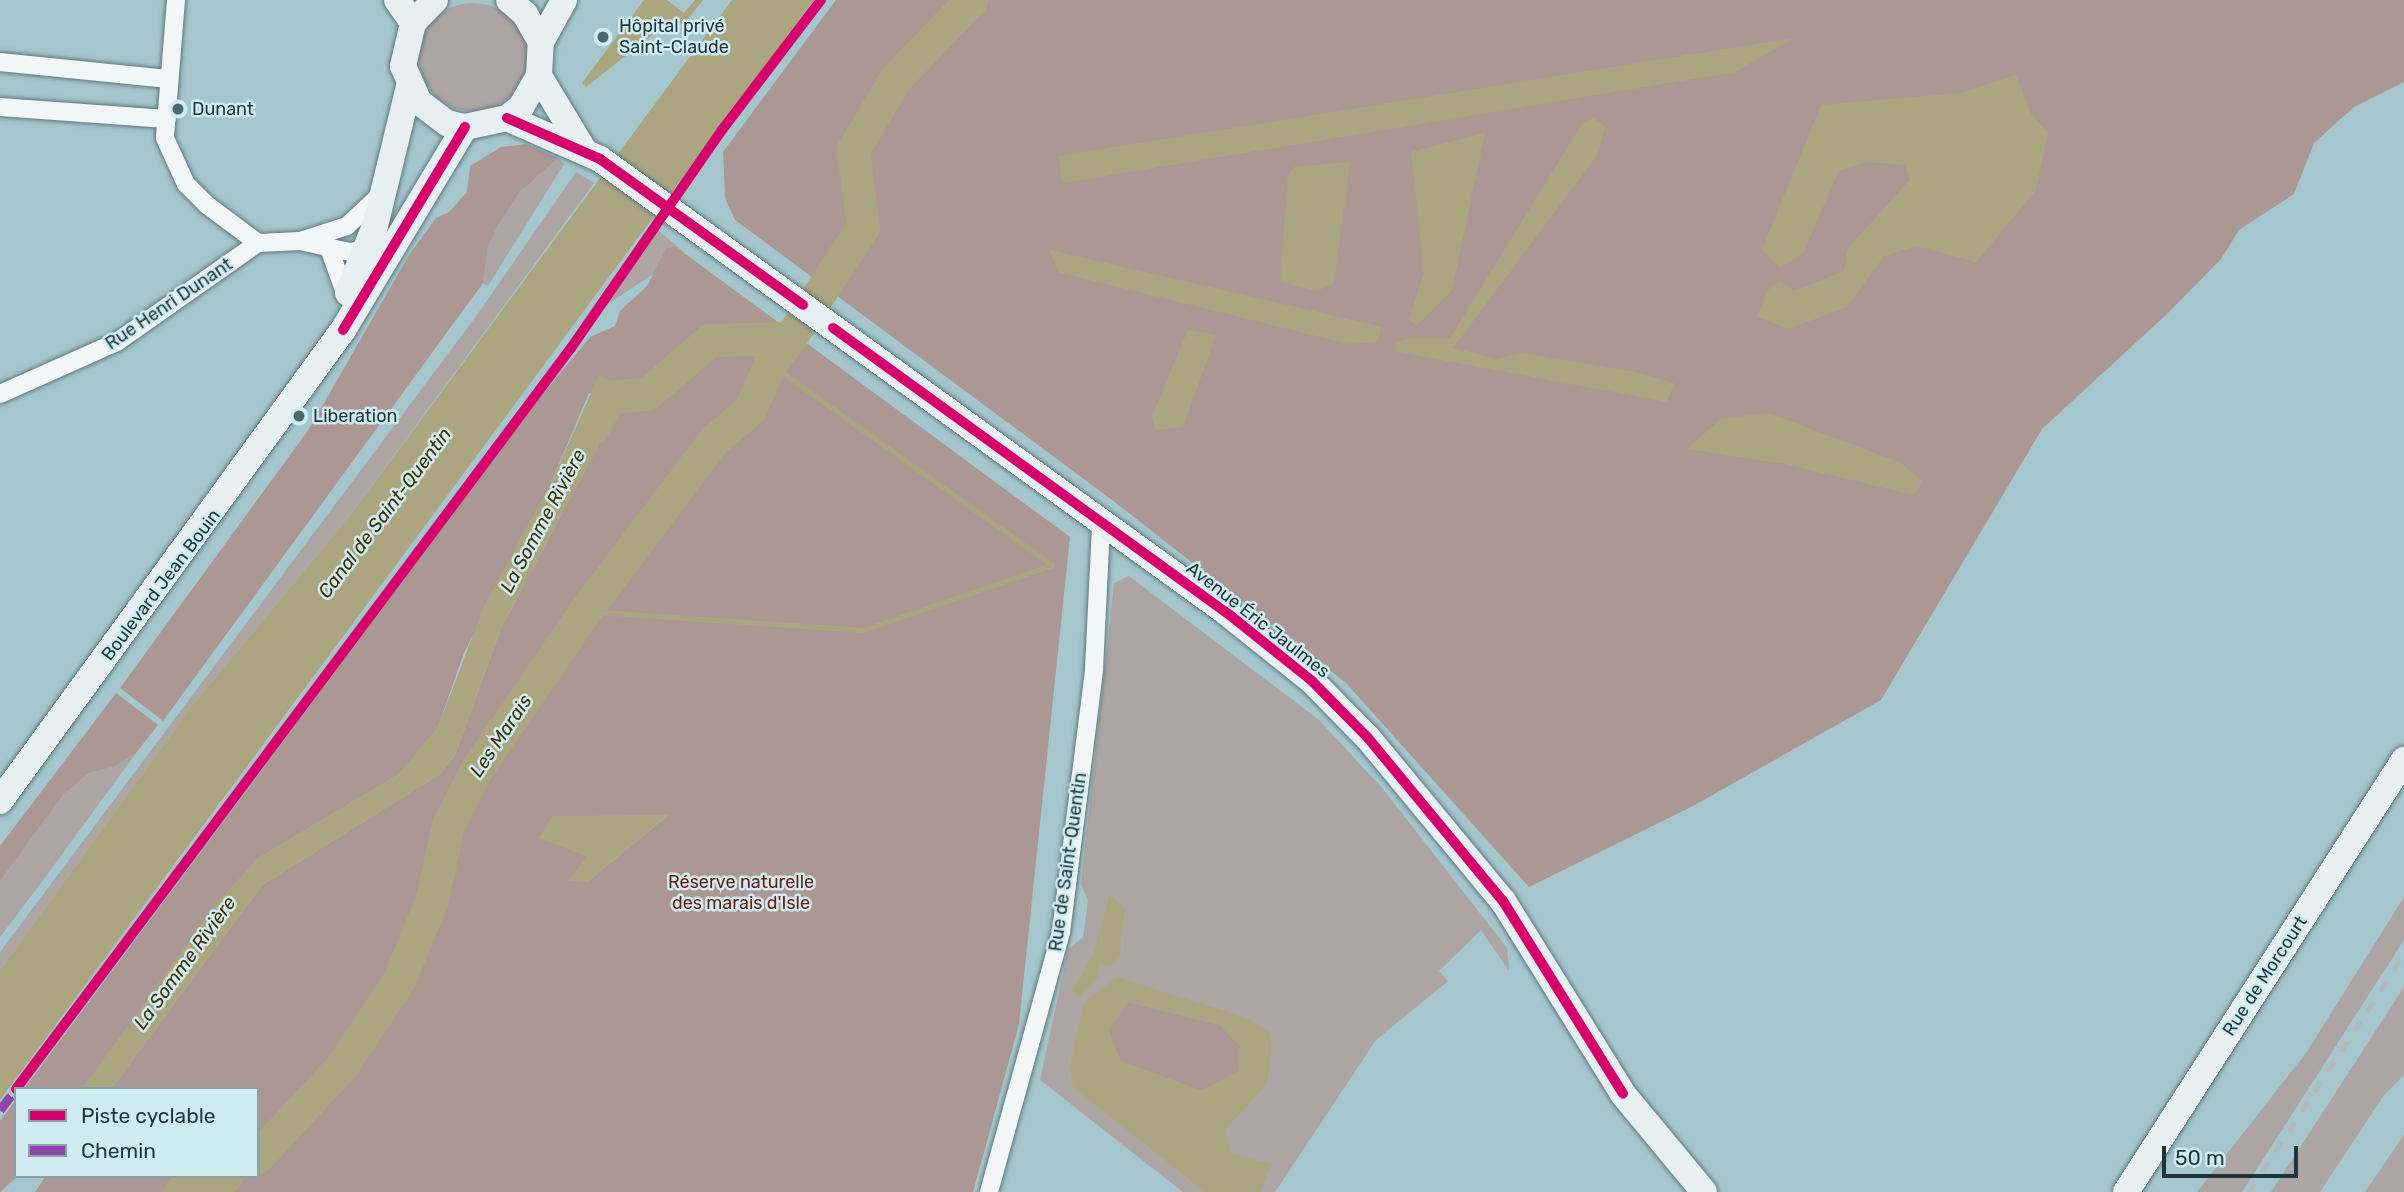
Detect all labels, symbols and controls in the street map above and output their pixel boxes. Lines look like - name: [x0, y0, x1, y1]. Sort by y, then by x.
- place label: Hôpital privé Saint-Claude: [619, 16, 729, 58]
- marker: Hôpital privé Saint-Claude: [593, 27, 613, 47]
- place label: Dunant: [192, 98, 254, 120]
- marker: Dunant: [170, 101, 186, 117]
- street label: Rue Henri Dunant: [101, 254, 237, 354]
- place label: Liberation: [313, 405, 397, 427]
- marker: Liberation: [291, 408, 307, 424]
- water label: Canal de Saint-Quentin: [313, 423, 457, 603]
- water label: La Somme Rivière: [496, 446, 590, 596]
- street label: Boulevard Jean Bouin: [97, 505, 225, 665]
- street label: Avenue Éric Jaulmes: [1182, 557, 1334, 683]
- water label: Les Marais: [465, 691, 537, 781]
- street label: Rue de Saint-Quentin: [1045, 771, 1091, 953]
- park label: Réserve naturelle des marais d'Isle: [668, 872, 814, 914]
- water label: La Somme Rivière: [129, 892, 241, 1034]
- street label: Rue de Morcourt: [2218, 912, 2312, 1040]
- legend: [14, 1087, 259, 1178]
- text: Piste cyclable: [81, 1103, 216, 1128]
- scale bar: [2166, 1132, 2302, 1176]
- text: Chemin: [81, 1138, 156, 1163]
- text: 50 m: [2175, 1145, 2225, 1170]

